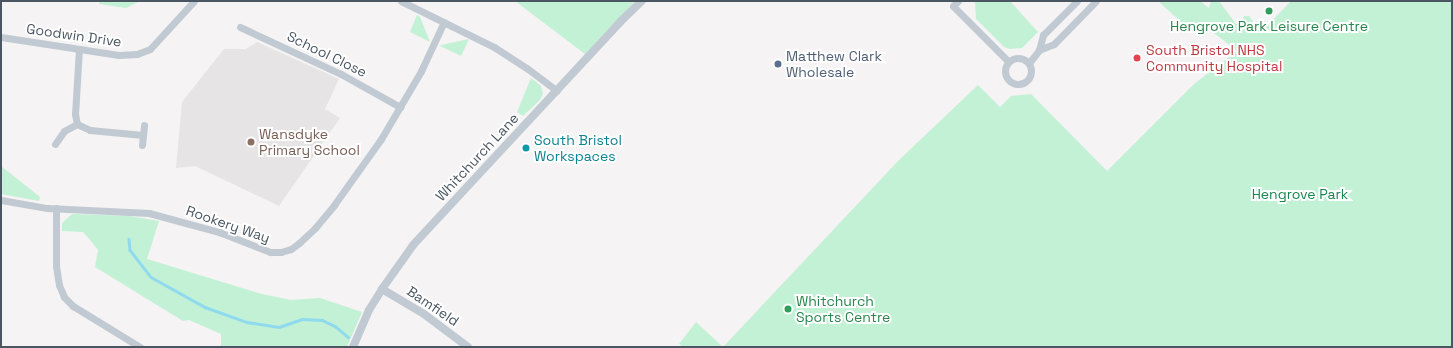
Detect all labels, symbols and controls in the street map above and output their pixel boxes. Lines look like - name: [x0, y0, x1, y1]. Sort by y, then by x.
- marker: Hengrove Park Leisure Centre: [1264, 6, 1274, 16]
- place label: Hengrove Park Leisure Centre: [1170, 18, 1368, 34]
- street label: Goodwin Drive: [25, 20, 123, 50]
- street label: School Close: [284, 27, 370, 81]
- place label: South Bristol NHS Community Hospital: [1146, 42, 1282, 74]
- place label: Matthew Clark Wholesale: [786, 48, 882, 80]
- marker: South Bristol NHS Community Hospital: [1131, 52, 1143, 64]
- marker: Matthew Clark Wholesale: [773, 59, 783, 69]
- street label: Whitchurch Lane: [432, 110, 522, 204]
- place label: Wansdyke Primary School: [259, 126, 360, 158]
- place label: South Bristol Workspaces: [534, 132, 622, 164]
- marker: Wansdyke Primary School: [246, 137, 256, 147]
- marker: South Bristol Workspaces: [521, 143, 531, 153]
- park label: Hengrove Park: [1252, 186, 1348, 202]
- street label: Rookery Way: [184, 202, 272, 246]
- street label: Bamfield: [404, 282, 462, 330]
- place label: Whitchurch Sports Centre: [796, 293, 890, 326]
- marker: Whitchurch Sports Centre: [783, 304, 793, 314]

